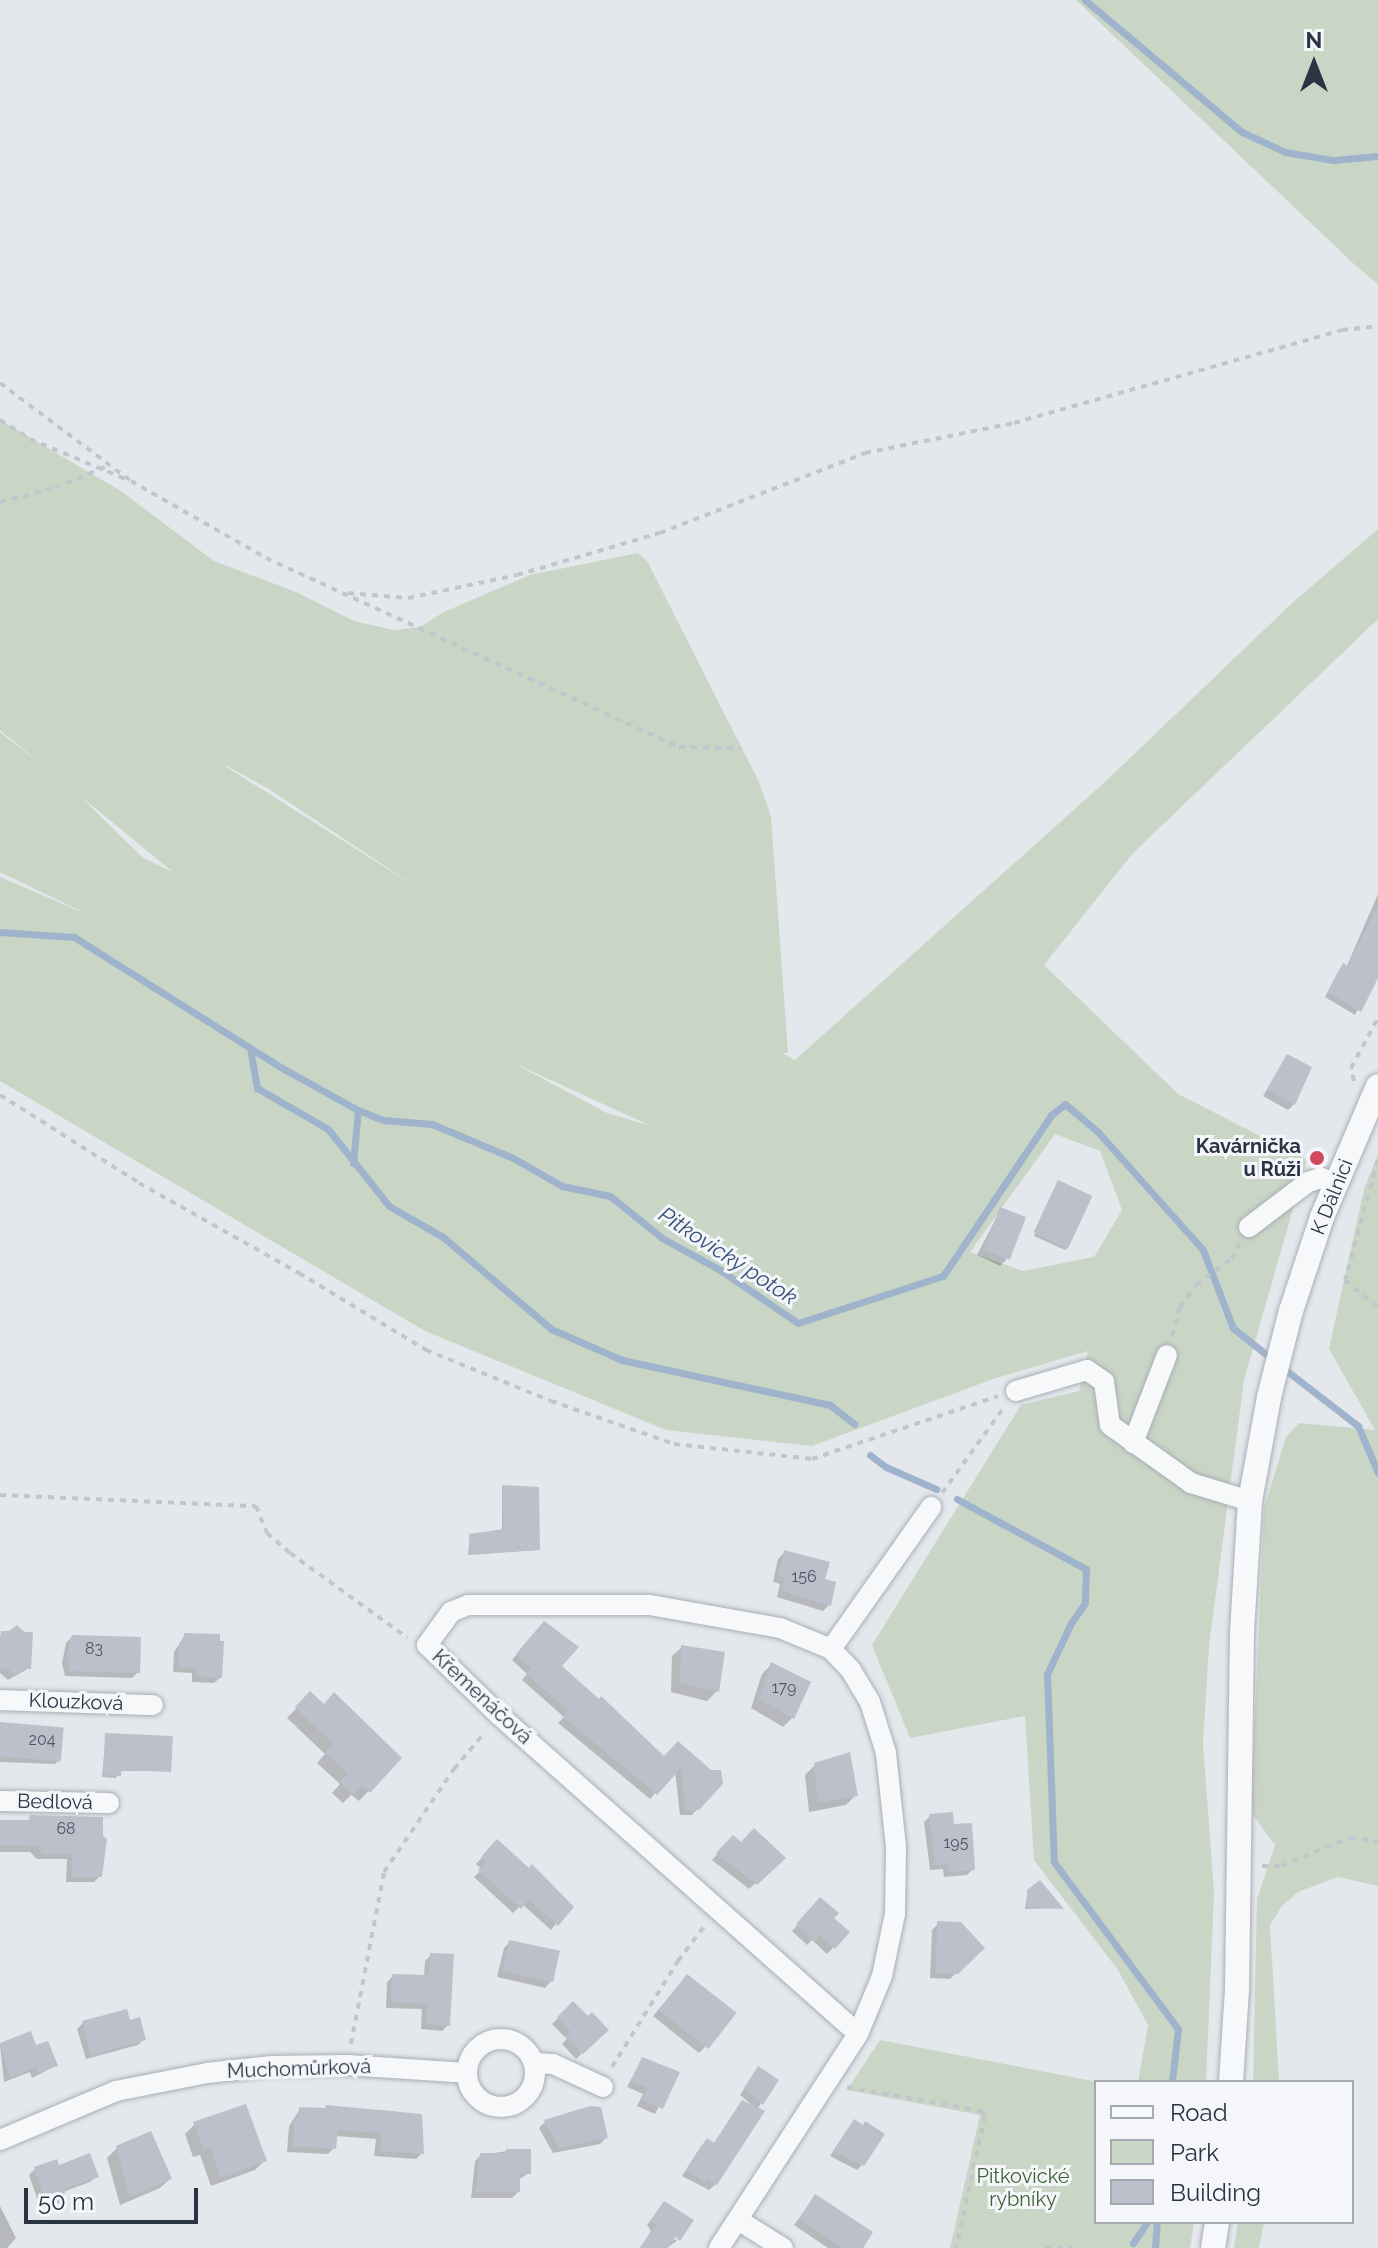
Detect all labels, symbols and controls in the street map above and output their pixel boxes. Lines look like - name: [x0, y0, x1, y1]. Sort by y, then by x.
- north arrow: [1274, 24, 1354, 104]
- text: N: [1306, 27, 1322, 53]
- place label: Kavárnička u Růži: [1196, 1134, 1301, 1181]
- marker: Kavárnička u Růži: [1308, 1149, 1326, 1167]
- street label: K Dálnici: [1306, 1155, 1358, 1239]
- water label: Pitkovický potok: [654, 1201, 802, 1311]
- house number: 156: [791, 1567, 817, 1587]
- house number: 83: [85, 1639, 103, 1659]
- street label: Křemenáčová: [427, 1645, 537, 1749]
- house number: 179: [772, 1678, 796, 1698]
- street label: Klouzková: [28, 1688, 124, 1716]
- house number: 204: [29, 1730, 55, 1750]
- street label: Bedlová: [17, 1789, 93, 1815]
- house number: 68: [56, 1819, 76, 1839]
- house number: 195: [944, 1833, 968, 1853]
- street label: Muchomůrková: [227, 2054, 371, 2084]
- legend: [1094, 2080, 1354, 2224]
- text: Road: [1170, 2098, 1228, 2127]
- text: Park: [1170, 2138, 1219, 2167]
- park label: Pitkovické rybníky: [977, 2165, 1069, 2212]
- scale bar: [28, 2172, 202, 2222]
- text: Building: [1170, 2178, 1261, 2207]
- text: 50 m: [38, 2187, 94, 2216]

